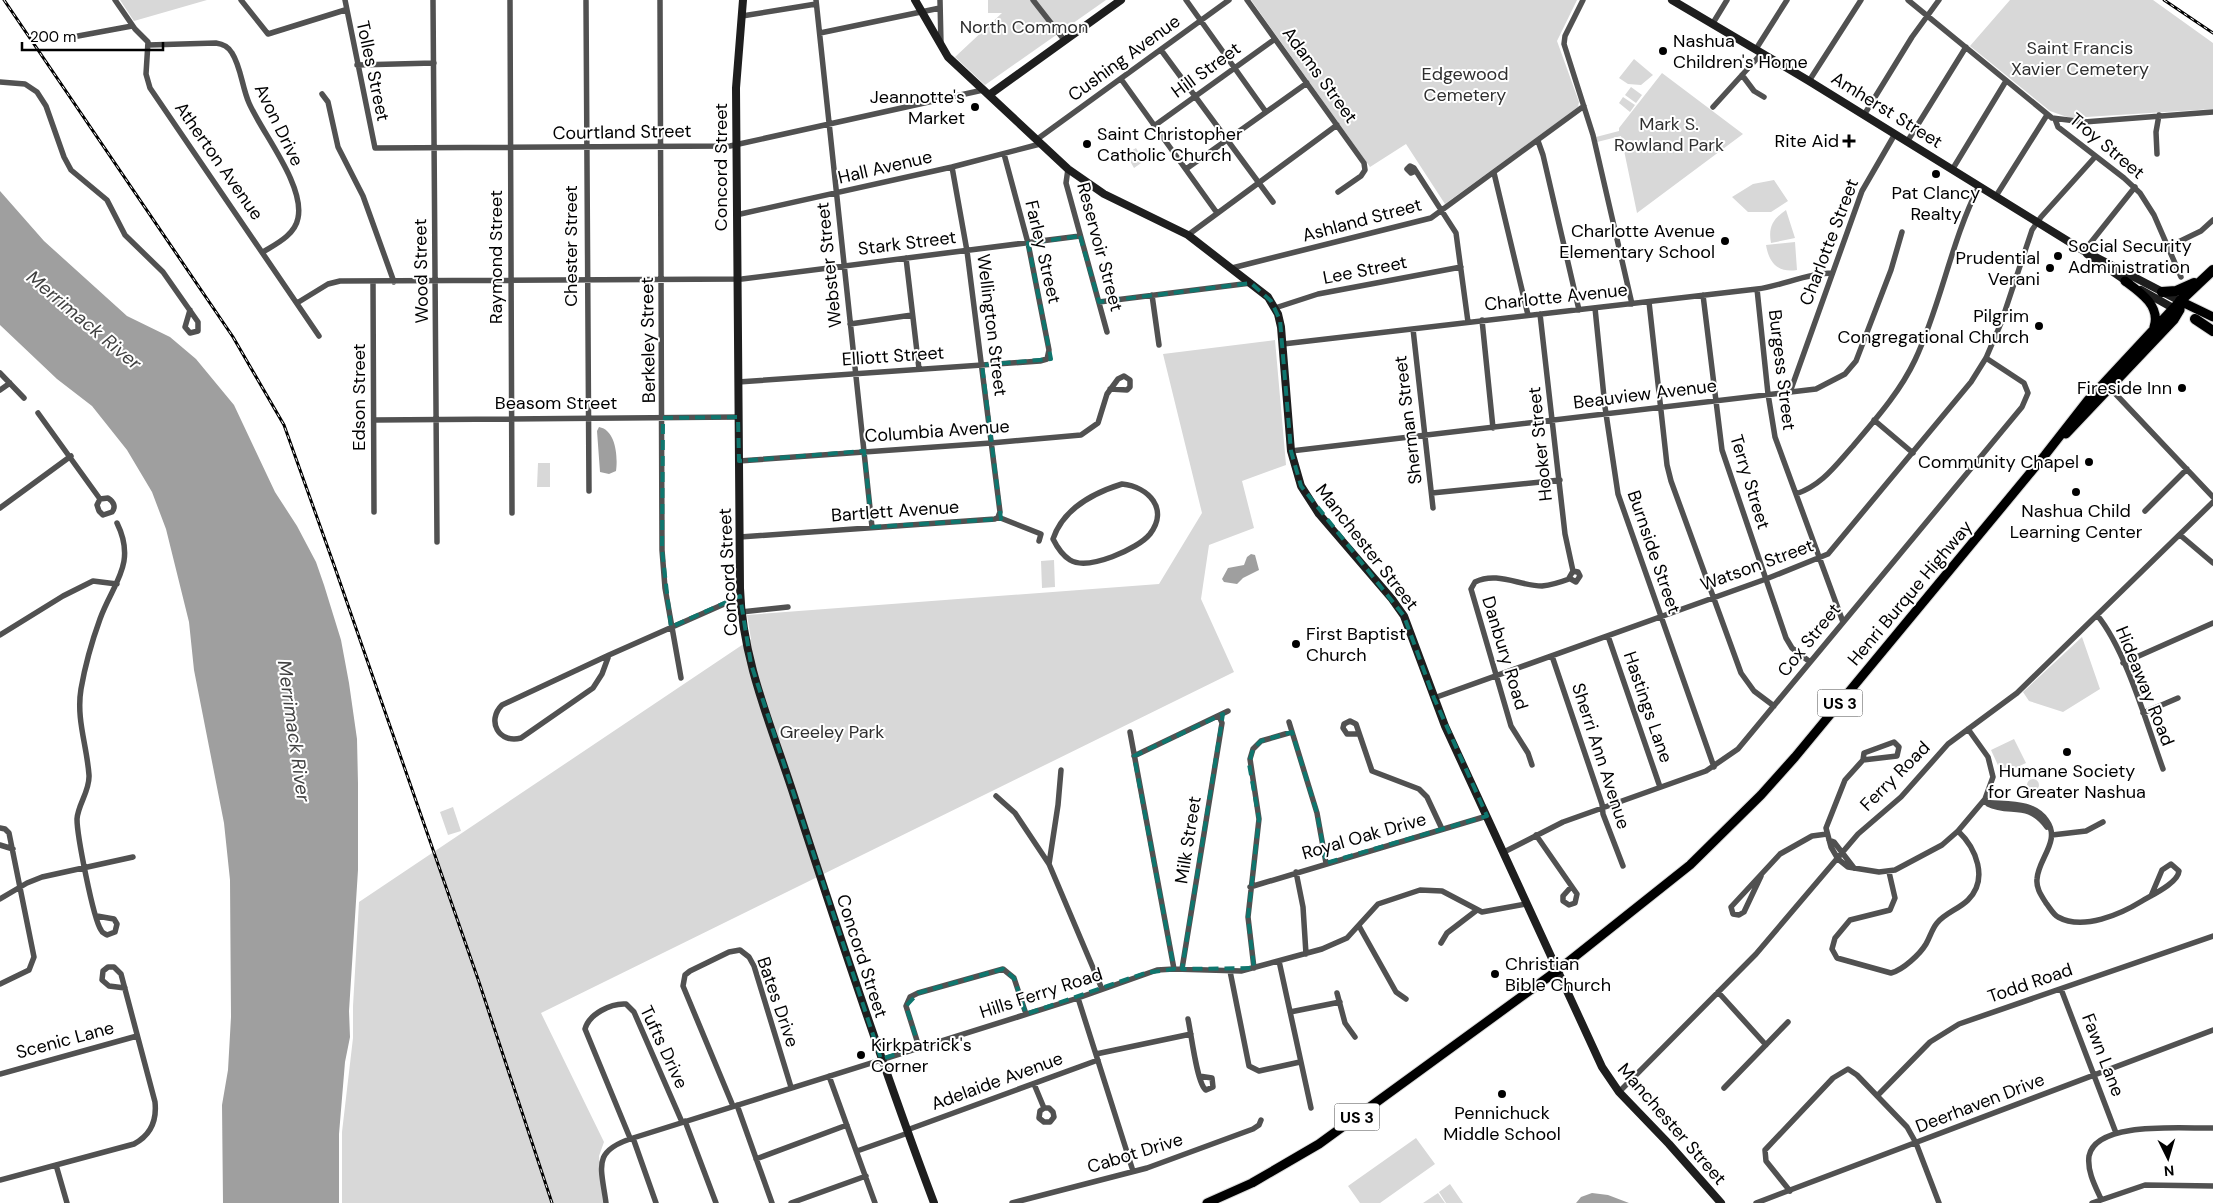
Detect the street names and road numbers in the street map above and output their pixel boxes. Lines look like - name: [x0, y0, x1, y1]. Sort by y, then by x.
- street label: Cushing Avenue: [1063, 9, 1185, 107]
- street label: Tolles Street: [351, 18, 395, 124]
- street label: Adams Street: [1277, 22, 1363, 128]
- street label: Hill Street: [1166, 37, 1246, 103]
- street label: Amherst Street: [1827, 66, 1947, 154]
- street label: Avon Drive: [249, 80, 309, 170]
- street label: Atherton Avenue: [169, 97, 269, 225]
- street label: Concord Street: [709, 103, 733, 231]
- street label: Troy Street: [2064, 108, 2150, 184]
- street label: Courtland Street: [552, 119, 692, 145]
- street label: Hall Avenue: [836, 145, 934, 189]
- street label: Charlotte Street: [1794, 175, 1864, 309]
- street label: Reservoir Street: [1071, 180, 1129, 314]
- street label: Chester Street: [559, 185, 583, 307]
- street label: Raymond Street: [484, 190, 508, 324]
- street label: Ashland Street: [1300, 193, 1424, 247]
- street label: Farley Street: [1019, 198, 1067, 306]
- street label: Webster Street: [810, 201, 848, 329]
- street label: Wood Street: [408, 218, 434, 324]
- street label: Stark Street: [856, 225, 958, 261]
- street label: Lee Street: [1321, 250, 1409, 290]
- street label: Wellington Street: [971, 253, 1013, 397]
- street label: Berkeley Street: [635, 277, 661, 403]
- street label: Charlotte Avenue: [1483, 278, 1629, 316]
- street label: Burgess Street: [1763, 308, 1801, 432]
- street label: Elliott Street: [841, 340, 945, 372]
- street label: Edson Street: [347, 343, 371, 451]
- street label: Sherman Street: [1388, 354, 1428, 486]
- street label: Beauview Avenue: [1572, 373, 1718, 415]
- street label: Hooker Street: [1522, 386, 1558, 502]
- street label: Beasom Street: [495, 391, 617, 415]
- street label: Columbia Avenue: [864, 414, 1010, 448]
- street label: Terry Street: [1724, 432, 1776, 532]
- street label: Manchester Street: [1310, 479, 1424, 615]
- street label: Burnside Street: [1622, 487, 1686, 617]
- street label: Bartlett Avenue: [830, 495, 960, 527]
- street label: Concord Street: [713, 507, 743, 637]
- street label: Henri Burque Highway: [1842, 515, 1978, 671]
- street label: Watson Street: [1697, 533, 1817, 597]
- street label: Danbury Road: [1476, 593, 1534, 713]
- street label: Cox Street: [1772, 598, 1846, 682]
- street label: Hideaway Road: [2110, 622, 2180, 750]
- street label: Hastings Lane: [1618, 648, 1678, 766]
- street label: Sherri Ann Avenue: [1566, 680, 1636, 832]
- road number: US 3: [1818, 690, 1862, 716]
- street label: Ferry Road: [1855, 736, 1935, 816]
- street label: Milk Street: [1169, 794, 1207, 886]
- street label: Royal Oak Drive: [1299, 807, 1429, 865]
- street label: Concord Street: [831, 891, 893, 1021]
- street label: Bates Drive: [751, 954, 805, 1050]
- street label: Todd Road: [1984, 957, 2076, 1009]
- street label: Hills Ferry Road: [976, 962, 1106, 1024]
- street label: Tufts Drive: [634, 1002, 694, 1092]
- street label: Fawn Lane: [2076, 1010, 2130, 1100]
- street label: Scenic Lane: [13, 1015, 117, 1065]
- street label: Adelaide Avenue: [928, 1046, 1066, 1116]
- street label: Manchester Street: [1612, 1058, 1732, 1190]
- street label: Deerhaven Drive: [1912, 1067, 2048, 1139]
- road number: US 3: [1334, 1104, 1380, 1130]
- street label: Cabot Drive: [1084, 1127, 1186, 1179]

